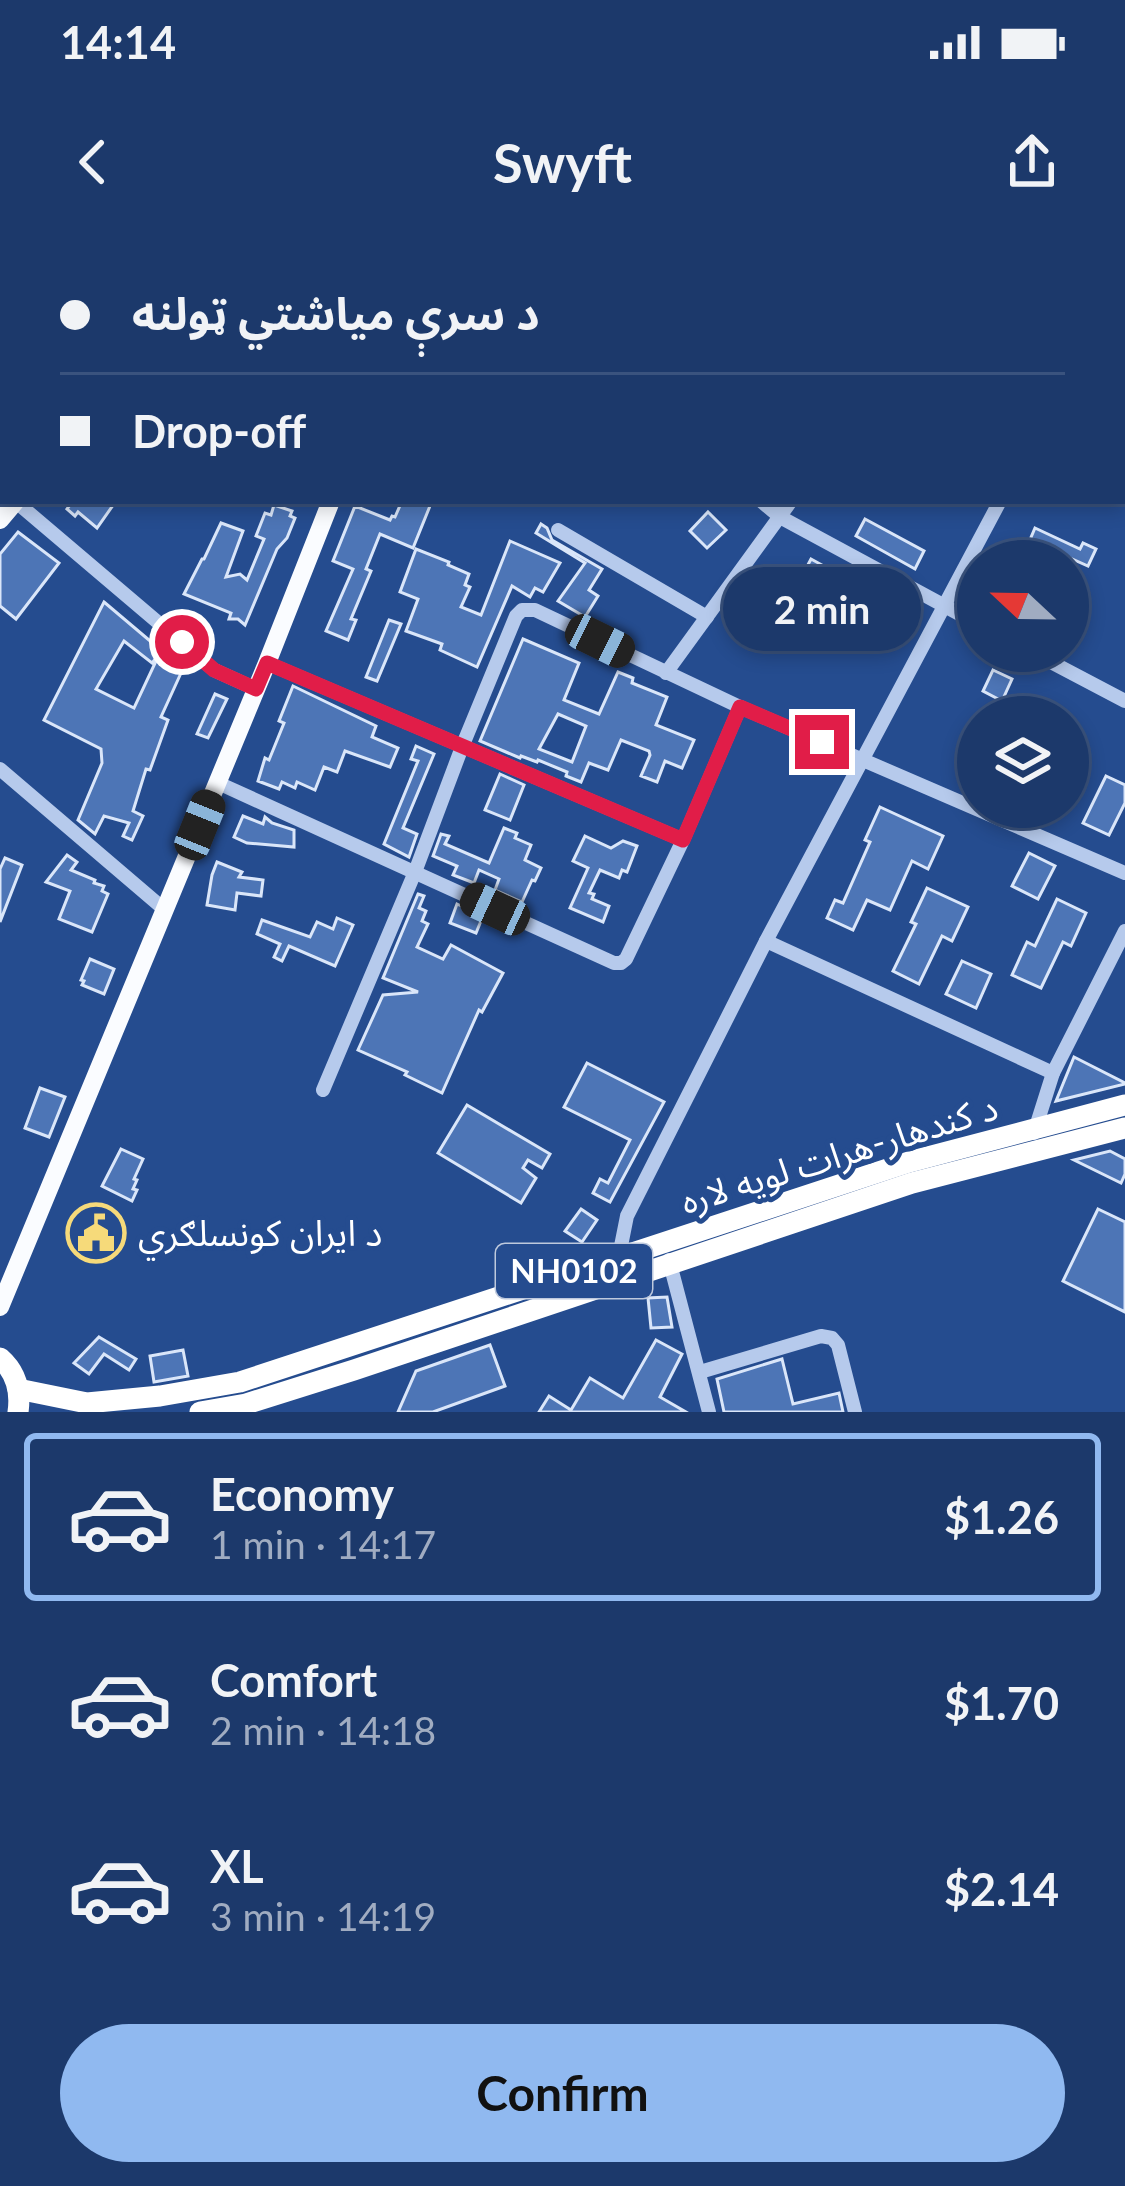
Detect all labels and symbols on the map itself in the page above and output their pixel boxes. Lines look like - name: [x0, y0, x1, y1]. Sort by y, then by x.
- north arrow: [957, 540, 1089, 672]
- callout: 2 min: [723, 568, 921, 652]
- car: [560, 609, 640, 673]
- route start: [155, 615, 209, 669]
- route end: [795, 715, 849, 769]
- car: [170, 785, 230, 865]
- car: [455, 877, 535, 941]
- street label: د کندهار-هرات لويه لاره: [675, 1084, 1003, 1223]
- public building icon: د ايران کونسلګري: [65, 1202, 127, 1264]
- place label: د ايران کونسلګري: [138, 1210, 382, 1261]
- road number: NH0102: [496, 1244, 652, 1298]

